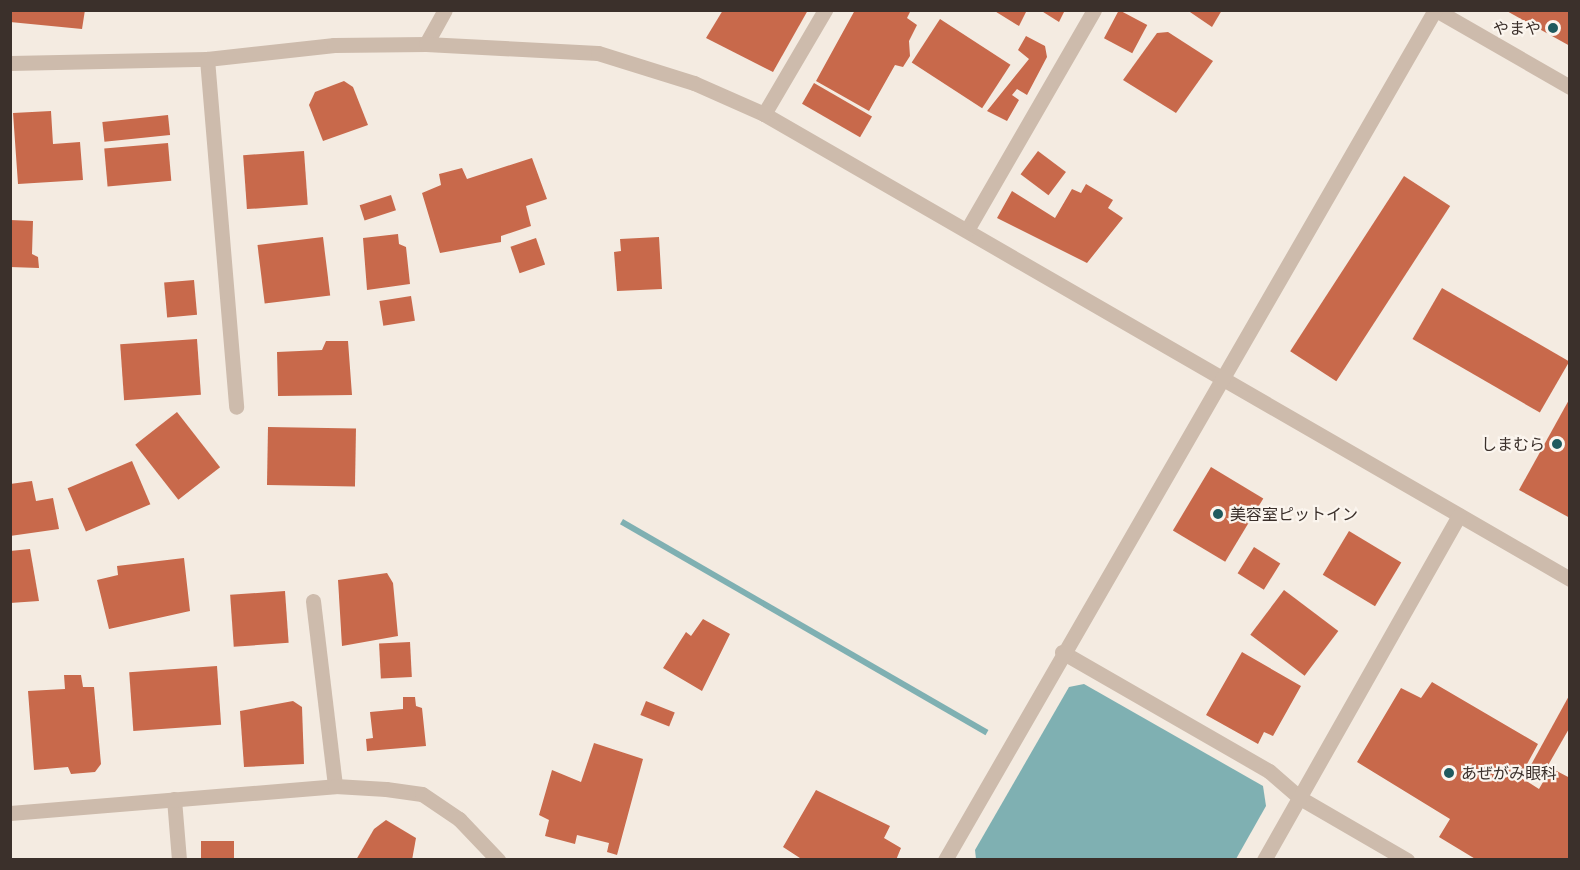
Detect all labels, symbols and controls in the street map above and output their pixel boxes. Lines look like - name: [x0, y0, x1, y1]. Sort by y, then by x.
- place label: やまや: [1493, 18, 1541, 38]
- marker: やまや: [1546, 21, 1560, 35]
- place label: しまむら: [1481, 434, 1545, 454]
- marker: しまむら: [1550, 437, 1564, 451]
- place label: 美容室ピットイン: [1230, 504, 1358, 524]
- marker: 美容室ピットイン: [1211, 507, 1225, 521]
- place label: あぜがみ眼科: [1461, 763, 1557, 783]
- marker: あぜがみ眼科: [1442, 766, 1456, 780]

